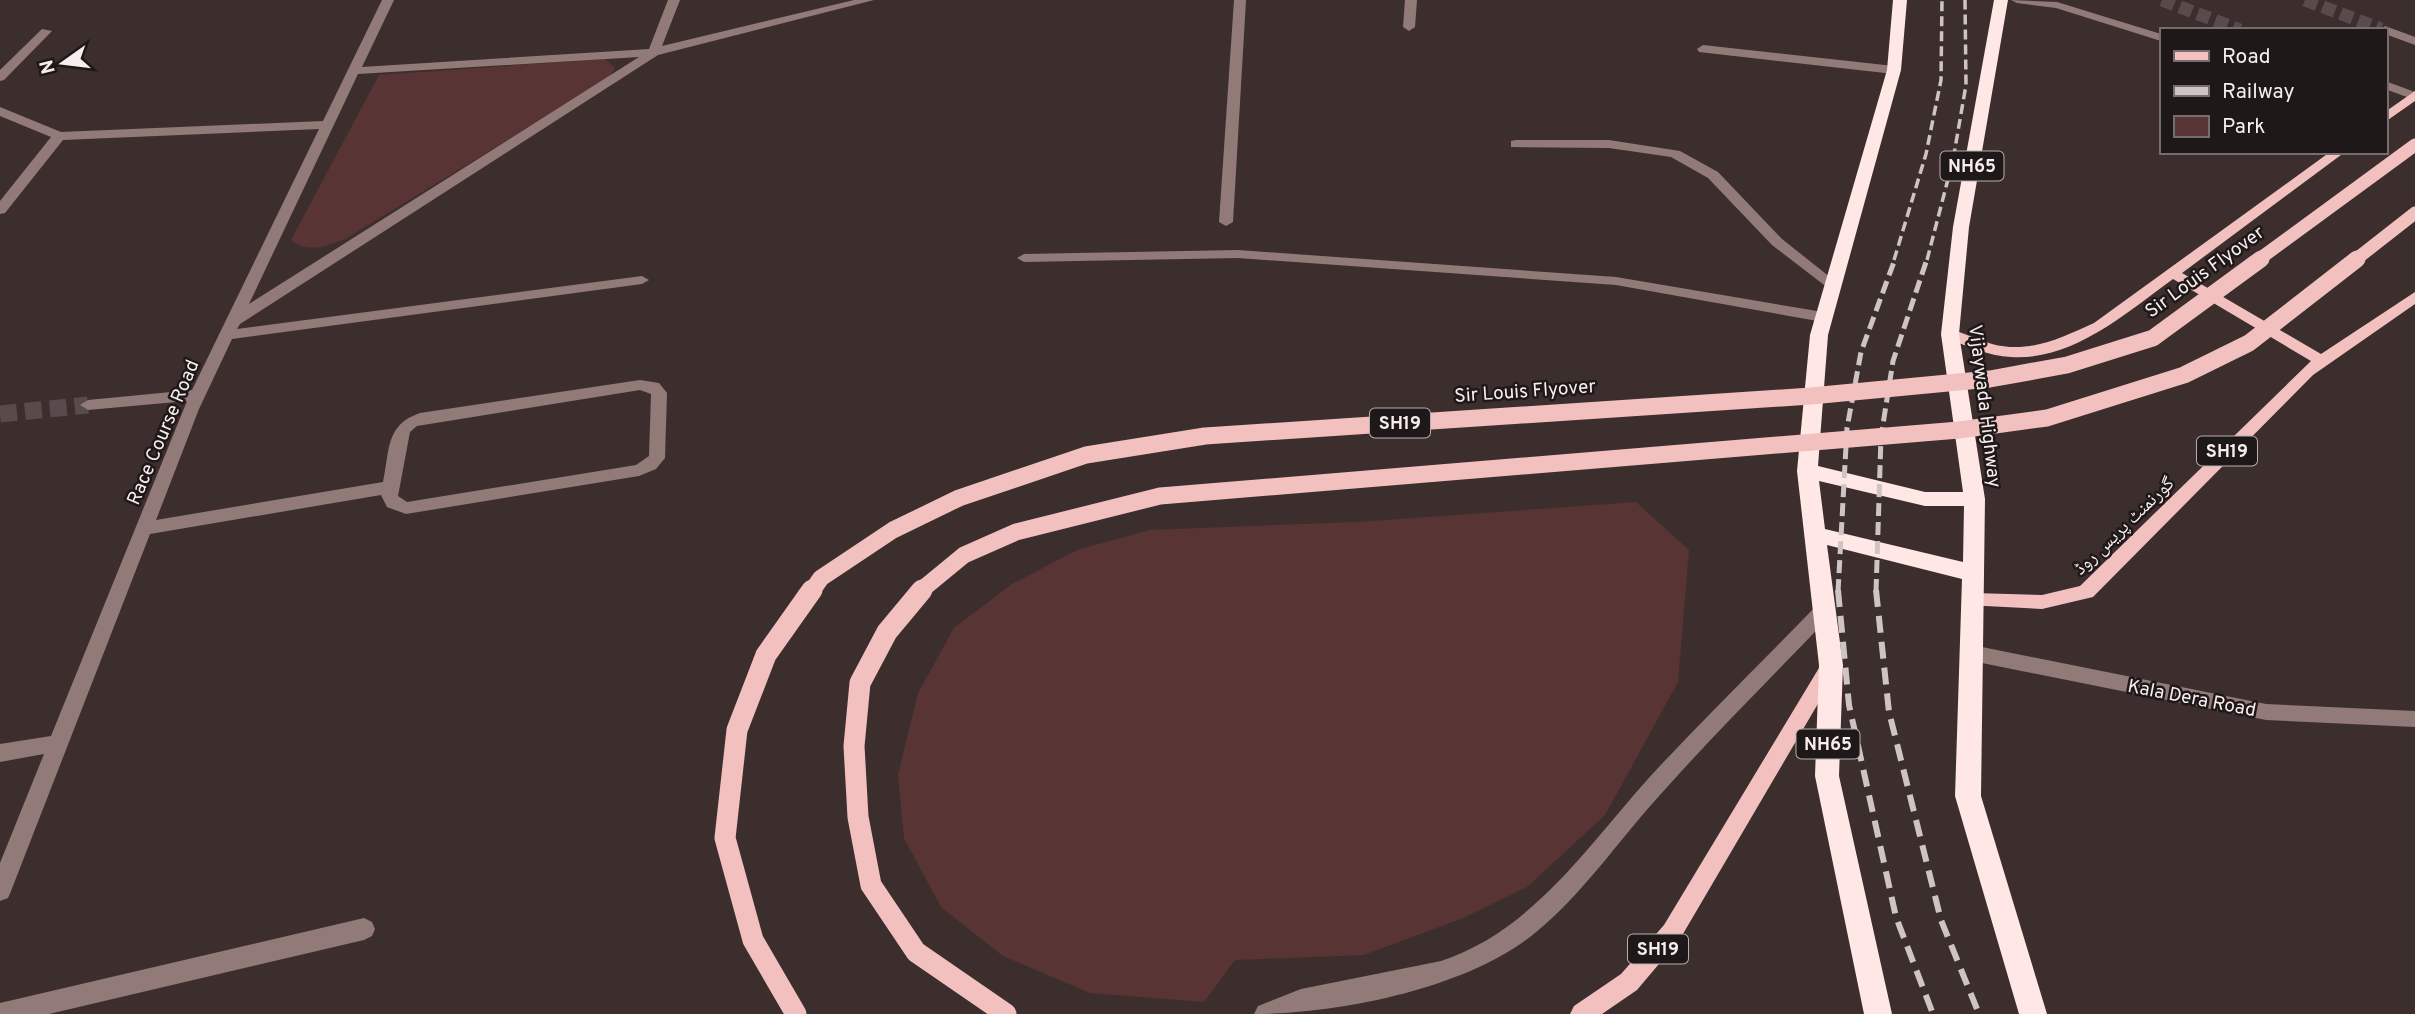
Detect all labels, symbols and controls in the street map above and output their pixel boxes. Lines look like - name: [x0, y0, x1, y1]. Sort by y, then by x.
- north arrow: [28, 28, 98, 98]
- legend: [2160, 28, 2387, 154]
- text: Road: [2222, 44, 2271, 71]
- text: N: [35, 57, 62, 76]
- text: Railway: [2222, 79, 2295, 106]
- text: Park: [2222, 114, 2265, 141]
- road number: NH65: [1940, 152, 2004, 181]
- street label: Sir Louis Flyover: [2141, 221, 2270, 324]
- street label: Vijaywada Highway: [1962, 323, 2006, 489]
- street label: Race Course Road: [122, 357, 205, 509]
- street label: Sir Louis Flyover: [1454, 375, 1597, 409]
- road number: SH19: [1370, 408, 1430, 438]
- road number: SH19: [2197, 436, 2257, 466]
- street label: گورنمنٹ پریس روڈ: [2069, 472, 2180, 581]
- street label: Kala Dera Road: [2125, 675, 2258, 723]
- road number: NH65: [1797, 730, 1860, 758]
- road number: SH19: [1628, 934, 1688, 964]

